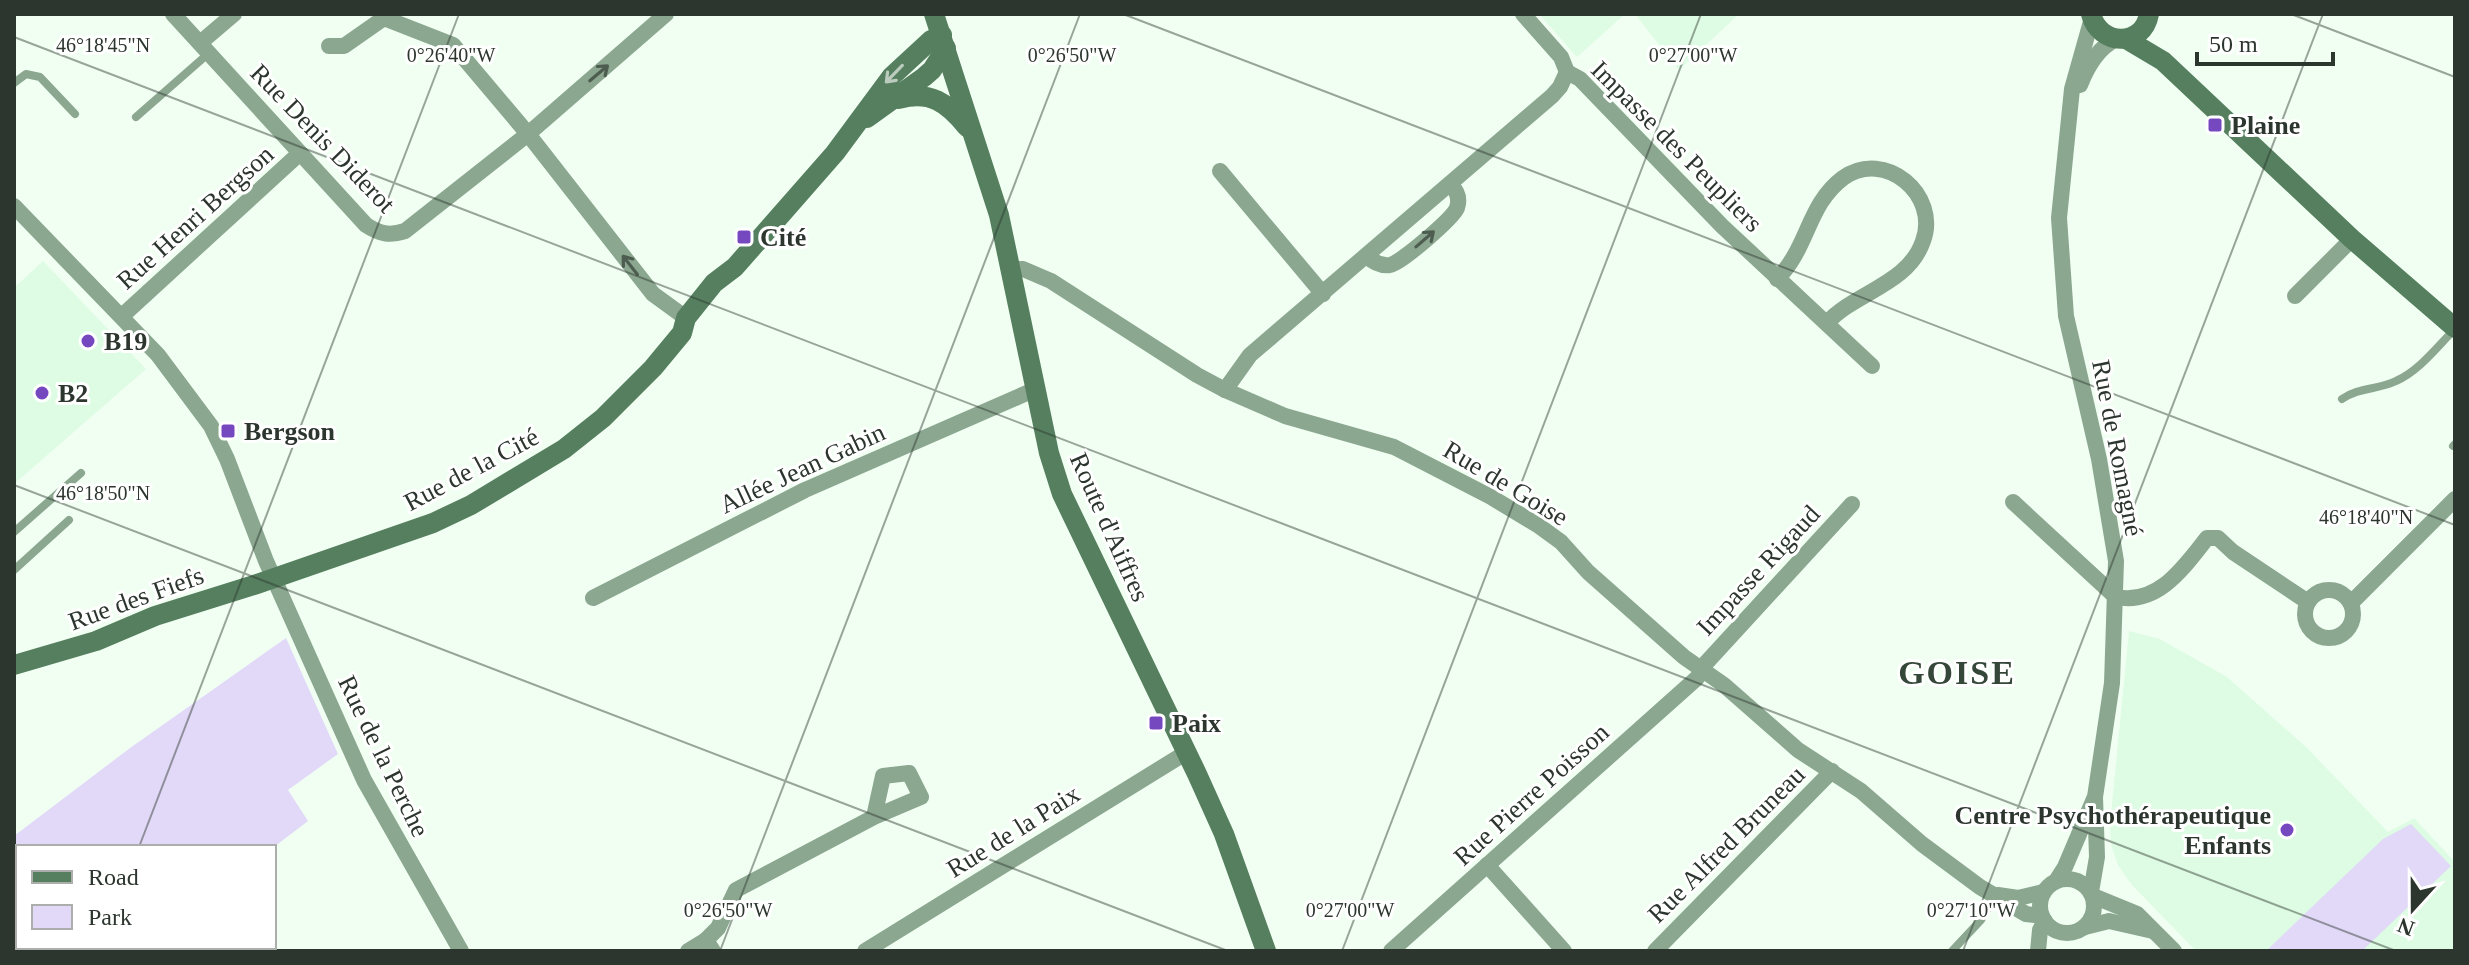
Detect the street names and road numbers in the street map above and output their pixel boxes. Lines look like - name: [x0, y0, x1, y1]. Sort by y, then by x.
- street label: Impasse des Peupliers: [1585, 55, 1768, 238]
- street label: Rue Denis Diderot: [244, 58, 401, 219]
- street label: Rue Henri Bergson: [111, 140, 279, 295]
- street label: Rue de Romagné: [2086, 357, 2149, 539]
- street label: Allée Jean Gabin: [715, 417, 889, 519]
- street label: Rue de la Cité: [399, 422, 543, 517]
- street label: Rue de Goise: [1438, 435, 1573, 532]
- street label: Route d'Aiffres: [1064, 448, 1155, 606]
- street label: Impasse Rigaud: [1691, 499, 1826, 641]
- street label: Rue des Fiefs: [65, 561, 208, 636]
- street label: Rue de la Perche: [332, 671, 435, 841]
- street label: Rue Pierre Poisson: [1448, 717, 1615, 871]
- street label: Rue Alfred Bruneau: [1642, 760, 1811, 929]
- street label: Rue de la Paix: [942, 779, 1085, 884]

